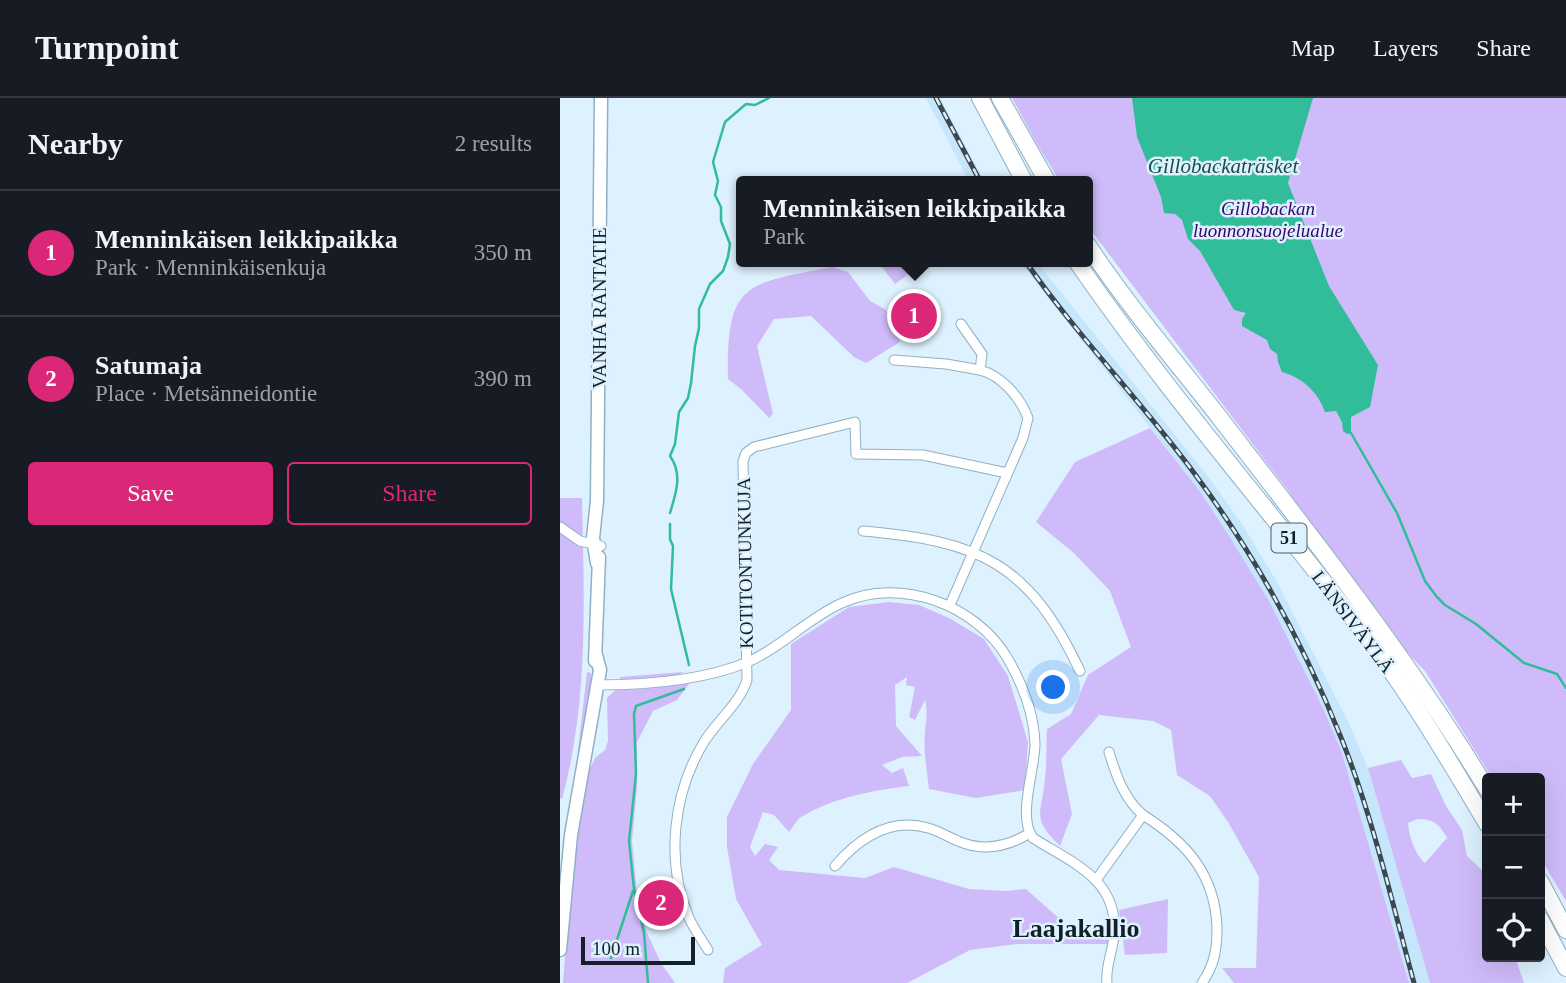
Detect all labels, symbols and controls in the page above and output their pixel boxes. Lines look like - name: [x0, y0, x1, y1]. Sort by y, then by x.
- text: Turnpoint: [35, 30, 179, 66]
- text: Map: [1291, 35, 1335, 61]
- text: Layers: [1373, 35, 1438, 61]
- text: Share: [1476, 35, 1531, 61]
- text: Nearby: [28, 127, 123, 160]
- text: 2 results: [455, 131, 532, 156]
- water label: Gillobackaträsket: [1148, 154, 1299, 178]
- popup: [736, 176, 1093, 267]
- text: Menninkäisen leikkipaikka: [763, 194, 1066, 223]
- park label: Gillobackan luonnonsuojelualue: [1193, 198, 1343, 241]
- text: Park: [763, 224, 805, 249]
- text: Menninkäisen leikkipaikka: [95, 225, 398, 254]
- street label: VANHA RANTATIE: [589, 227, 610, 389]
- text: 1: [45, 240, 57, 265]
- text: 350 m: [474, 240, 532, 265]
- text: Park · Menninkäisenkuja: [95, 255, 326, 280]
- pin: 1: [891, 290, 937, 342]
- text: Satumaja: [95, 351, 202, 380]
- text: 2: [45, 366, 57, 391]
- text: 390 m: [474, 366, 532, 391]
- text: Place · Metsänneidontie: [95, 381, 317, 406]
- button: Save: [28, 462, 273, 525]
- button: Share: [287, 462, 532, 525]
- street label: KOTITONTUNKUJA: [733, 477, 757, 649]
- road number: 51: [1272, 524, 1306, 552]
- street label: LÄNSIVÄYLÄ: [1308, 567, 1398, 677]
- your location: [1036, 670, 1070, 704]
- map controls: [1482, 773, 1545, 962]
- button: +: [1482, 773, 1545, 836]
- button: −: [1482, 836, 1545, 899]
- pin: 2: [638, 877, 684, 929]
- button: locate: [1482, 899, 1545, 962]
- district label: Laajakallio: [1012, 914, 1140, 943]
- scale bar: [581, 934, 695, 966]
- text: 100 m: [592, 938, 640, 959]

